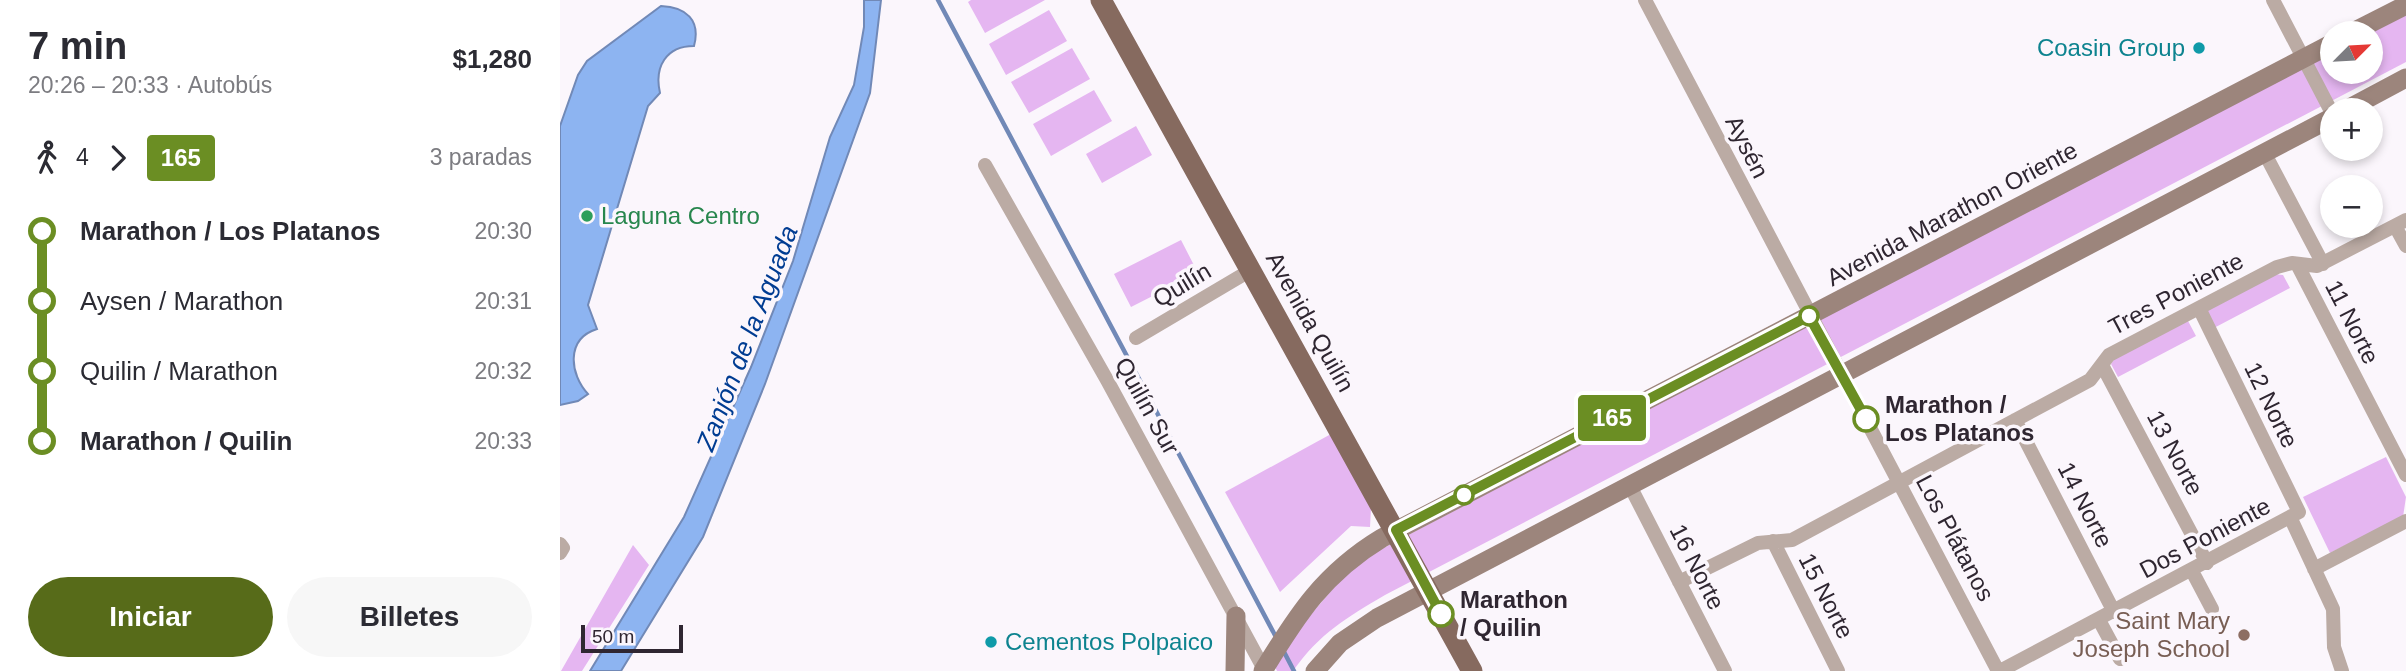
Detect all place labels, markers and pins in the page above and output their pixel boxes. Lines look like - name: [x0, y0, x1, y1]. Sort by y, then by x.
- place label: Coasin Group: [2037, 34, 2185, 61]
- marker: Coasin Group: [2191, 40, 2207, 56]
- place label: Laguna Centro: [601, 202, 760, 229]
- marker: Laguna Centro: [579, 208, 595, 224]
- unlabelled marker: [1799, 306, 1819, 326]
- place label: Marathon / Los Platanos: [1885, 391, 2034, 446]
- marker: Marathon / Los Platanos: [1853, 406, 1879, 432]
- unlabelled marker: [1454, 485, 1474, 505]
- place label: Marathon / Quilin: [1460, 586, 1568, 641]
- marker: Marathon / Quilin: [1428, 601, 1454, 627]
- place label: Saint Mary Joseph School: [2073, 607, 2230, 662]
- marker: Saint Mary Joseph School: [2236, 627, 2252, 643]
- place label: Cementos Polpaico: [1005, 628, 1213, 655]
- marker: Cementos Polpaico: [983, 634, 999, 650]

